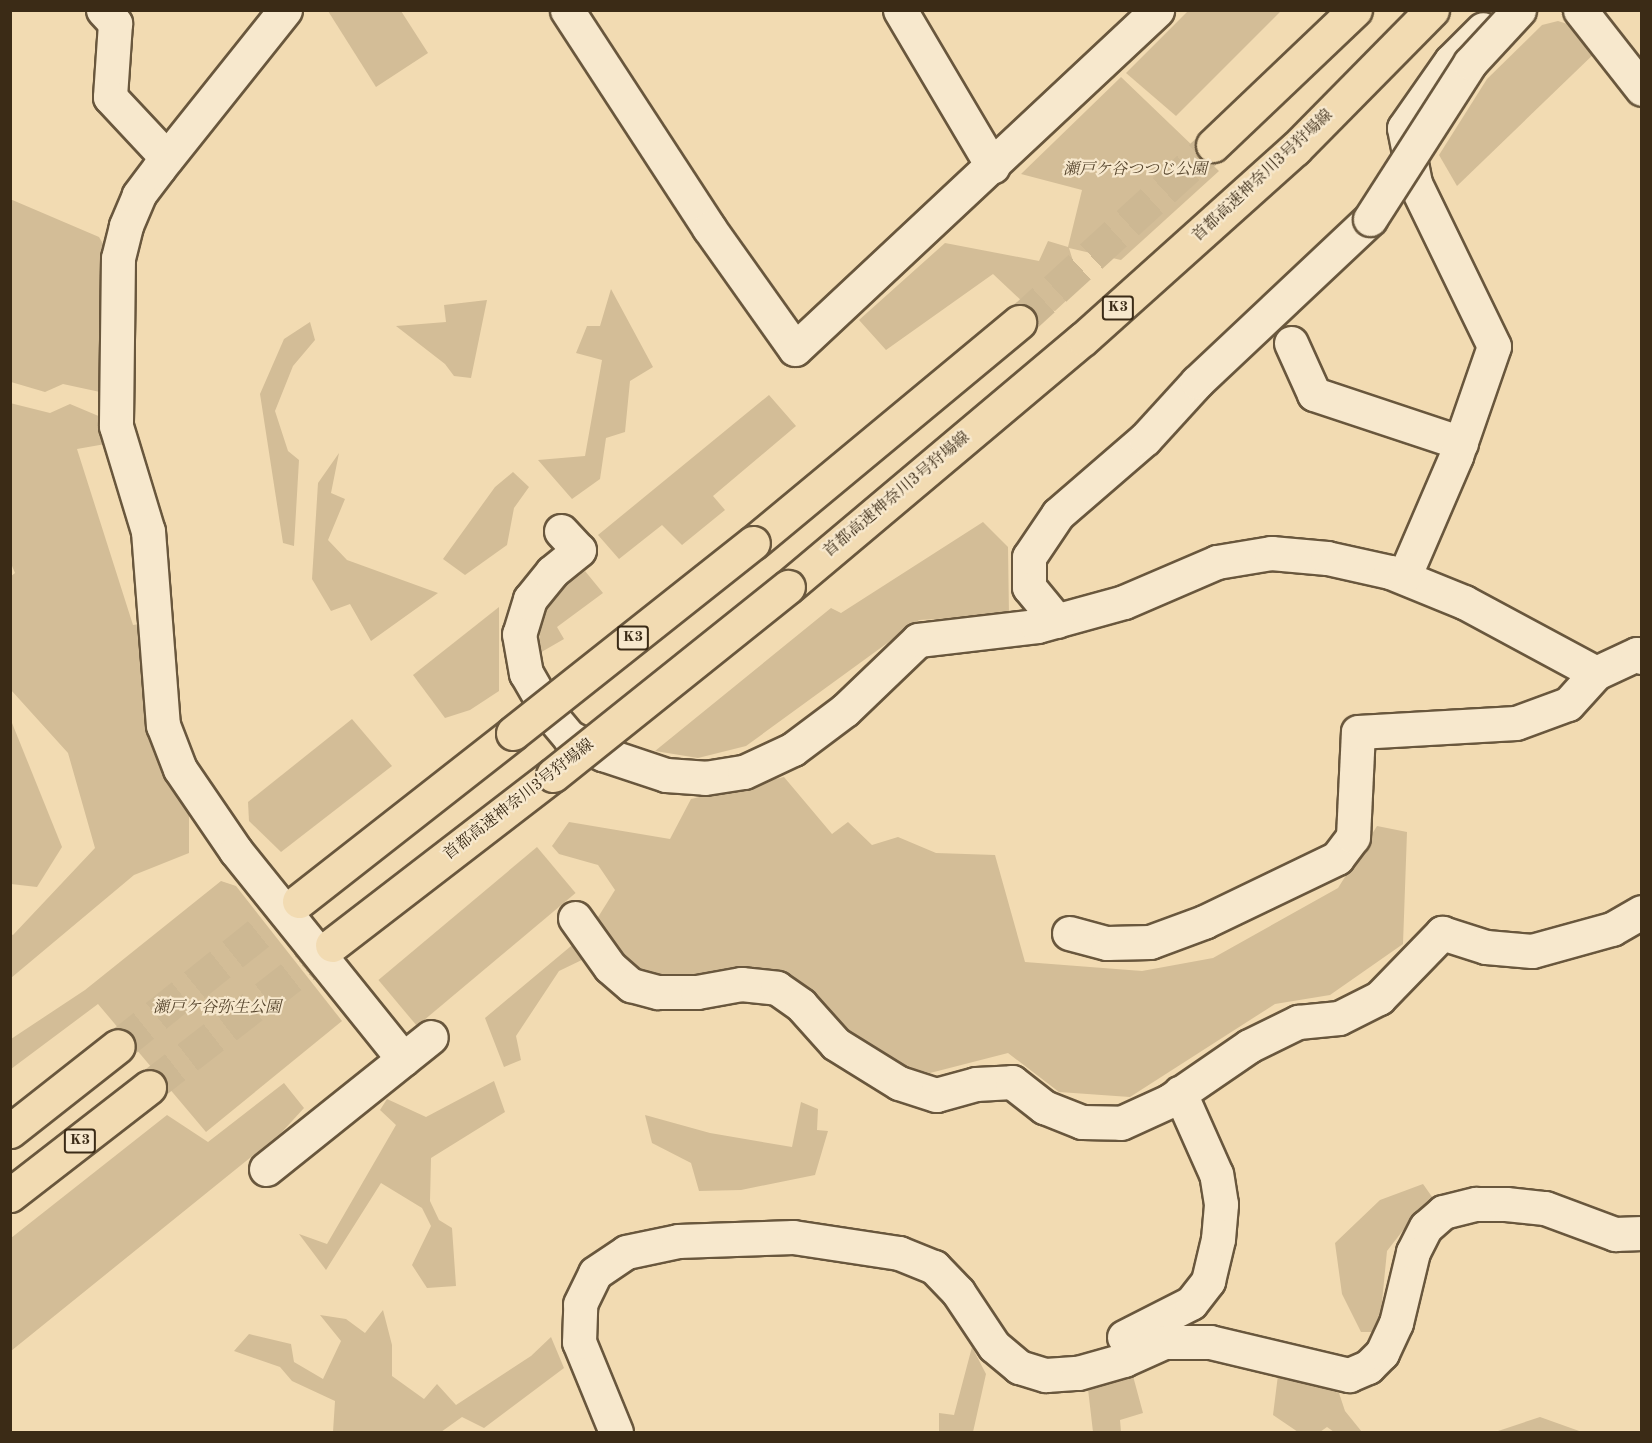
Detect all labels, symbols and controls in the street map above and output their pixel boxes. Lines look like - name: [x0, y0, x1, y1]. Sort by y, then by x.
- street label: 首都高速神奈川3号狩場線: [1189, 106, 1337, 246]
- park label: 瀬戸ケ谷つつじ公園: [1063, 160, 1207, 180]
- road number: K3: [1102, 296, 1134, 320]
- street label: 首都高速神奈川3号狩場線: [820, 428, 974, 562]
- road number: K3: [616, 626, 650, 650]
- street label: 首都高速神奈川3号狩場線: [440, 735, 598, 865]
- park label: 瀬戸ケ谷弥生公園: [153, 998, 281, 1018]
- road number: K3: [64, 1129, 97, 1153]

